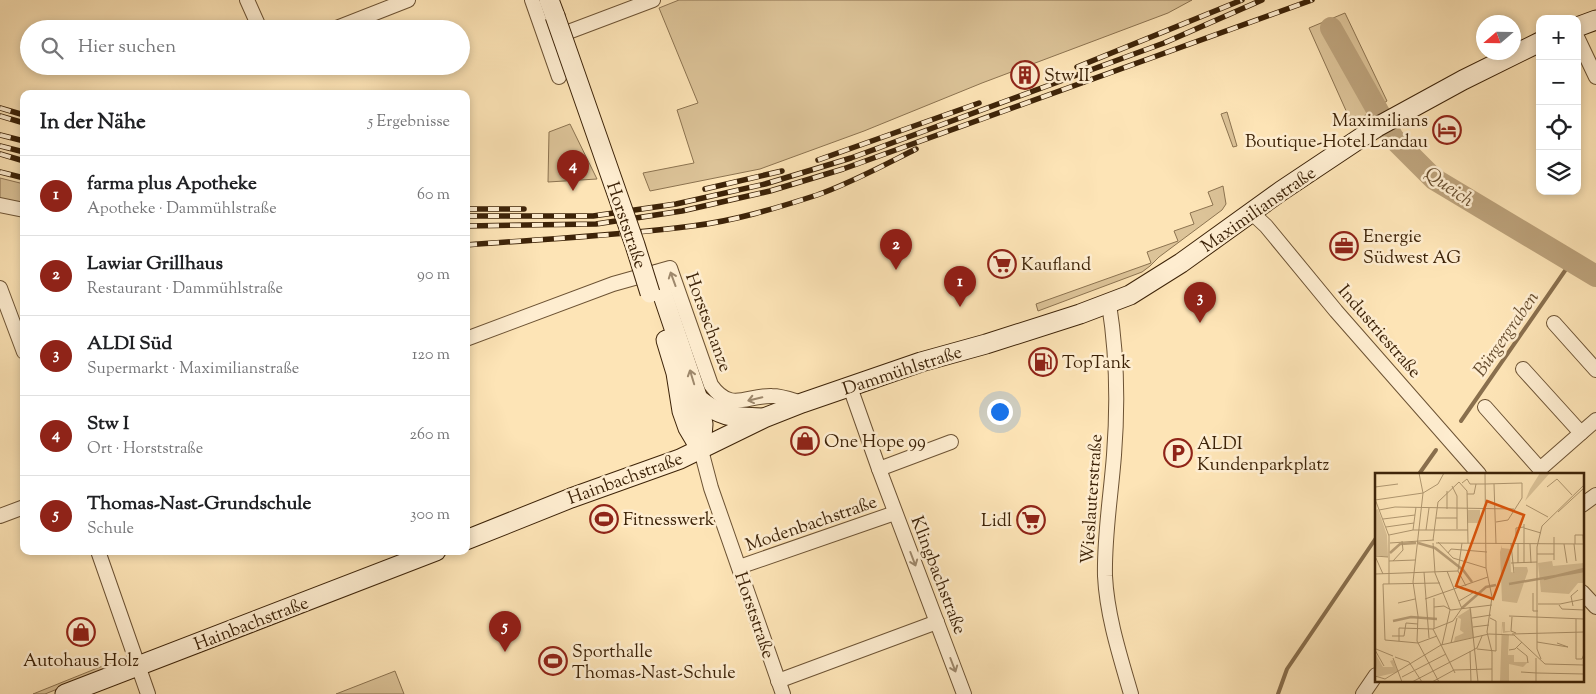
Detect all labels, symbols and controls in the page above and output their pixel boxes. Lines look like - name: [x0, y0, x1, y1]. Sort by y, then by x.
- north arrow: [1476, 15, 1521, 60]
- map controls: [1536, 15, 1581, 195]
- button: +: [1536, 15, 1581, 60]
- search box: [20, 20, 470, 75]
- icon: search: [38, 34, 66, 62]
- text: Hier suchen: [78, 34, 176, 61]
- building icon: Stw II: [1010, 60, 1040, 90]
- button: −: [1536, 60, 1581, 105]
- place label: Stw II: [1044, 64, 1090, 90]
- button: locate: [1536, 105, 1581, 150]
- text: In der Nähe: [40, 108, 146, 138]
- place label: Maximilians Boutique-Hotel Landau: [1245, 109, 1428, 156]
- text: 5 Ergebnisse: [368, 111, 450, 134]
- hotel icon: Maximilians Boutique-Hotel Landau: [1432, 115, 1462, 145]
- pin: 4: [557, 150, 589, 191]
- button: layers: [1536, 150, 1581, 195]
- street label: Maximilianstraße: [1196, 161, 1322, 260]
- water label: Queich: [1418, 161, 1479, 215]
- text: farma plus Apotheke: [87, 171, 257, 198]
- street label: Horststraße: [598, 179, 652, 273]
- text: 1: [53, 184, 59, 207]
- text: 60 m: [417, 184, 450, 207]
- text: Apotheke · Dammühlstraße: [87, 198, 277, 221]
- place label: Energie Südwest AG: [1363, 225, 1461, 272]
- pin: 2: [880, 229, 912, 270]
- office icon: Energie Südwest AG: [1329, 231, 1359, 261]
- supermarket icon: Kaufland: [987, 249, 1017, 279]
- text: Lawiar Grillhaus: [87, 251, 223, 278]
- place label: Kaufland: [1021, 253, 1091, 279]
- text: 2: [52, 264, 60, 287]
- text: 90 m: [417, 264, 450, 287]
- pin: 1: [944, 266, 976, 307]
- street label: Horstschanze: [677, 269, 737, 376]
- one-way arrow: [668, 272, 677, 287]
- text: Restaurant · Dammühlstraße: [87, 278, 283, 301]
- street label: Industriestraße: [1331, 280, 1426, 385]
- pin: 3: [1184, 282, 1216, 323]
- water label: Bürgergraben: [1468, 286, 1546, 383]
- text: ALDI Süd: [87, 331, 172, 358]
- street label: Dammühlstraße: [840, 340, 966, 403]
- text: 3: [53, 344, 59, 367]
- text: 120 m: [412, 344, 450, 367]
- fuel station icon: TopTank: [1028, 347, 1058, 377]
- place label: TopTank: [1062, 351, 1131, 377]
- text: Supermarkt · Maximilianstraße: [87, 358, 299, 381]
- one-way arrow: [686, 370, 696, 386]
- one-way arrow: [747, 395, 763, 404]
- your location: [987, 399, 1013, 425]
- text: Stw I: [87, 411, 129, 438]
- text: 4: [52, 424, 60, 447]
- text: 260 m: [409, 424, 450, 447]
- shop icon: One Hope 99: [790, 426, 820, 456]
- place label: One Hope 99: [824, 430, 926, 456]
- place label: ALDI Kundenparkplatz: [1197, 432, 1330, 479]
- street label: Wieslauterstraße: [1075, 433, 1111, 565]
- text: Ort · Horststraße: [87, 438, 203, 461]
- parking icon: ALDI Kundenparkplatz: [1163, 438, 1193, 468]
- street label: Hainbachstraße: [564, 447, 687, 513]
- inset map: [1375, 473, 1584, 682]
- street label: Modenbachstraße: [742, 490, 881, 560]
- text: Thomas-Nast-Grundschule: [87, 491, 311, 518]
- text: 5: [53, 504, 59, 527]
- text: 300 m: [410, 504, 450, 527]
- sports icon: Fitnesswerk: [589, 504, 619, 534]
- supermarket icon: Lidl: [1016, 505, 1046, 535]
- place label: Fitnesswerk: [623, 508, 715, 534]
- place label: Lidl: [981, 509, 1012, 535]
- street label: Klingbachstraße: [903, 513, 972, 639]
- text: Schule: [87, 518, 134, 541]
- one-way arrow: [908, 551, 918, 566]
- street label: Horststraße: [726, 569, 780, 663]
- street label: Hainbachstraße: [191, 591, 313, 659]
- pin: 5: [489, 611, 521, 652]
- shop icon: Autohaus Holz: [66, 617, 96, 647]
- place label: Sporthalle Thomas-Nast-Schule: [572, 640, 736, 687]
- sports icon: Sporthalle Thomas-Nast-Schule: [538, 646, 568, 676]
- place label: Autohaus Holz: [23, 649, 139, 675]
- one-way arrow: [949, 657, 958, 672]

